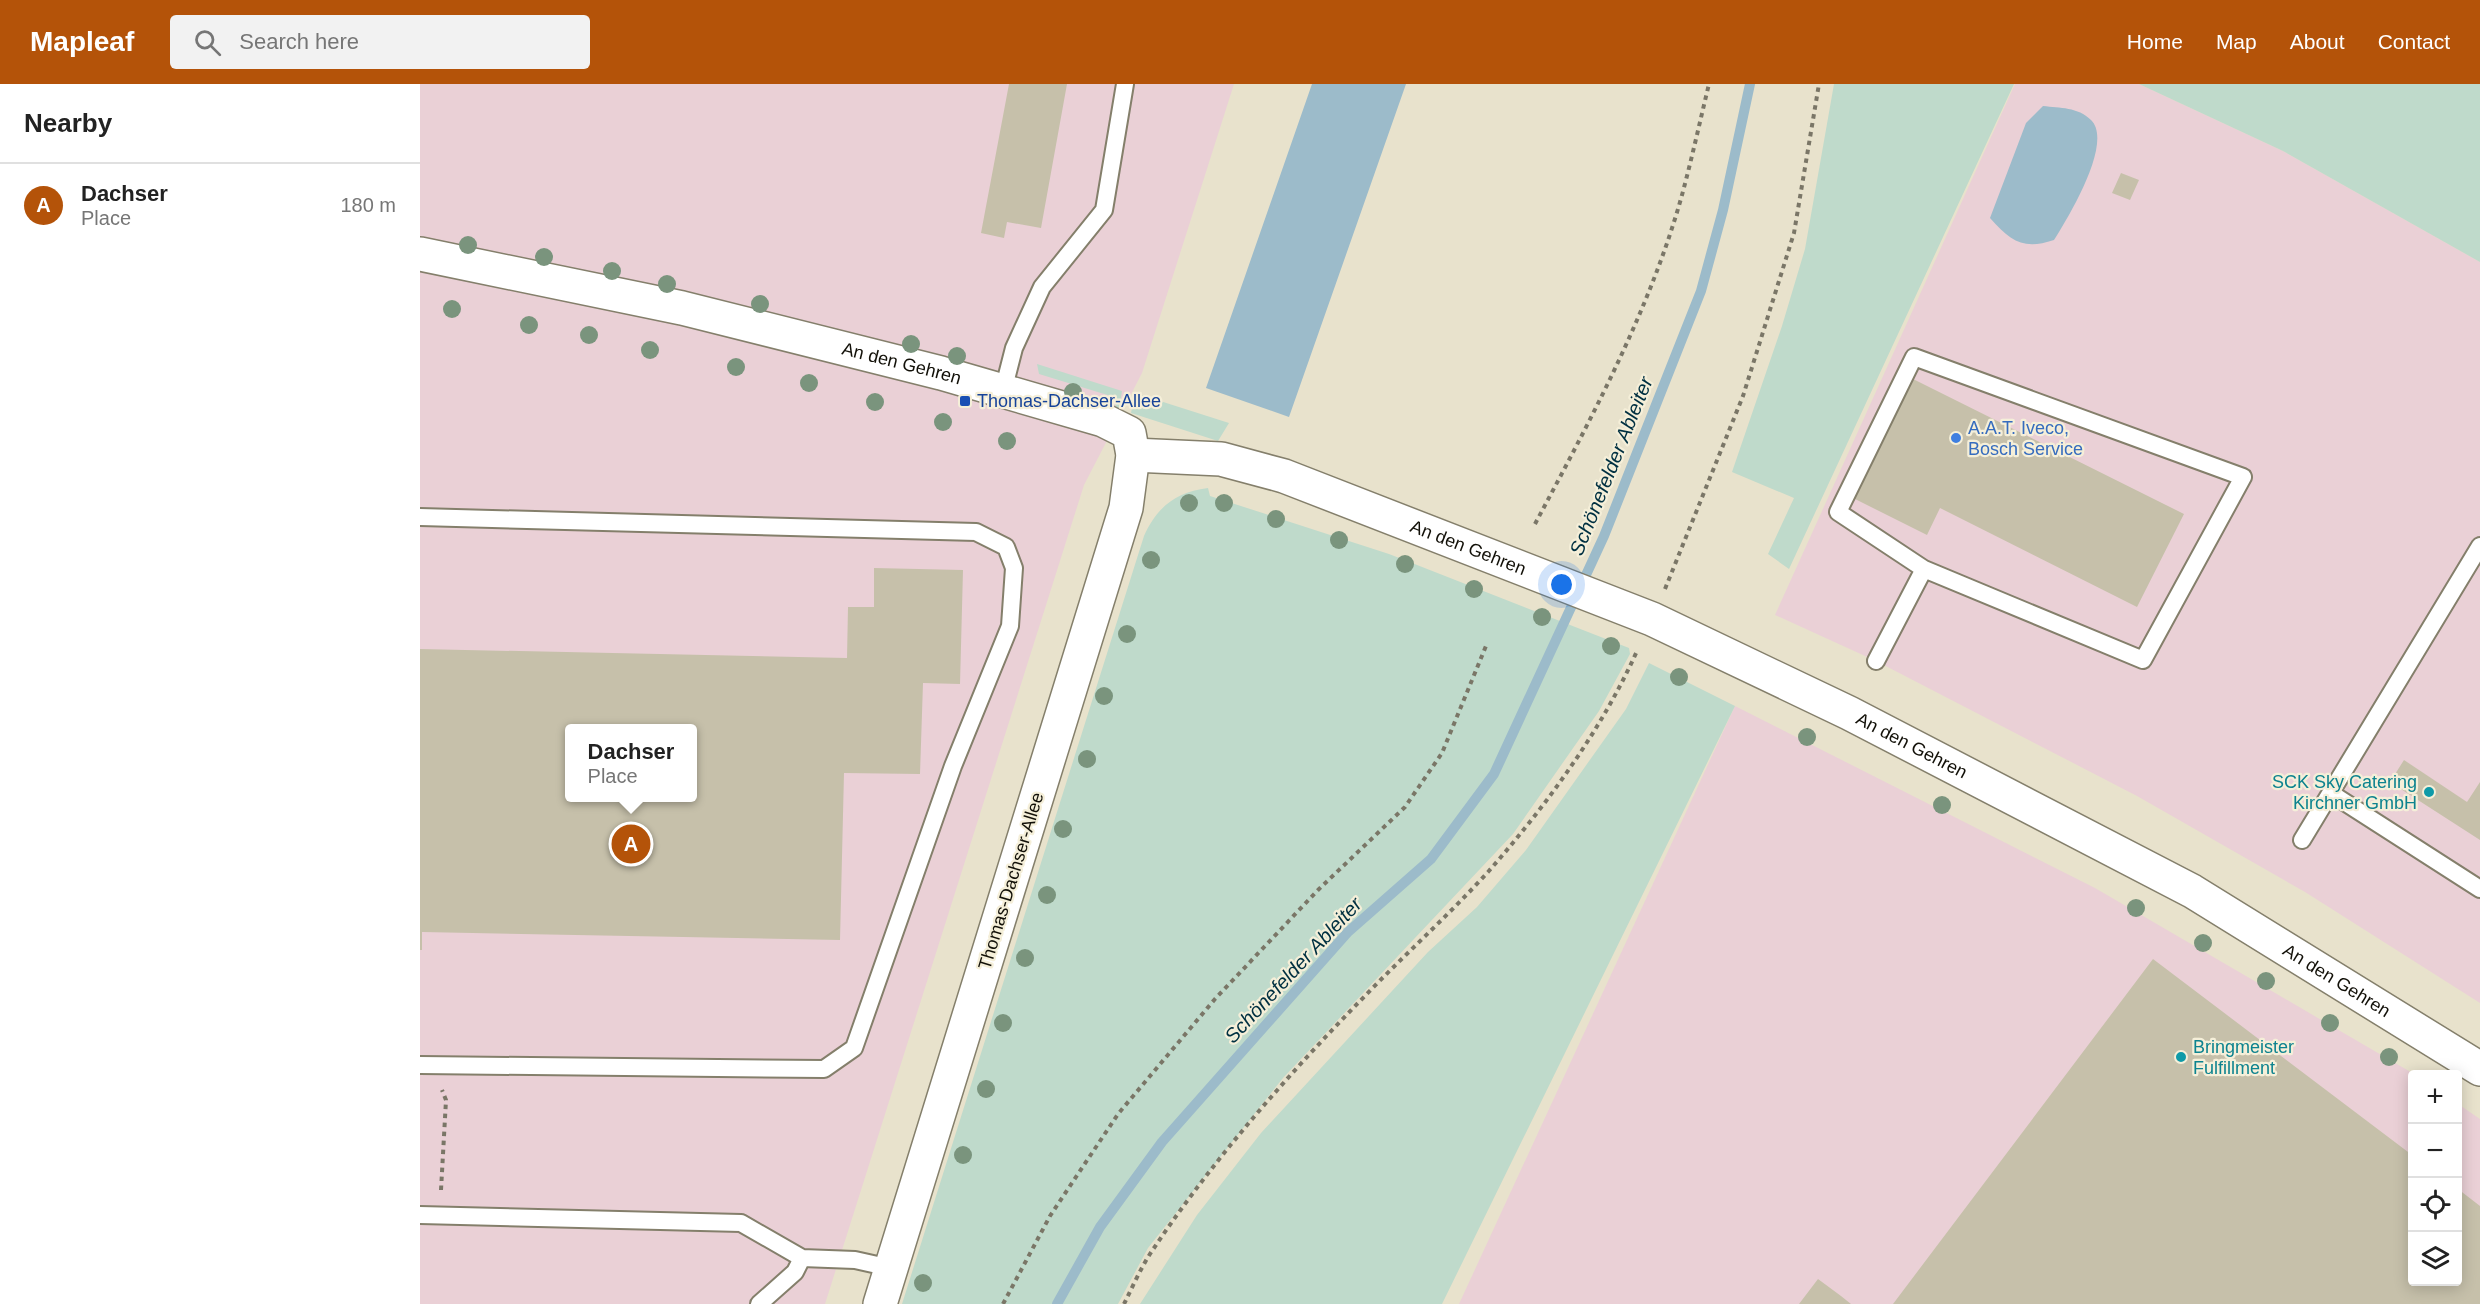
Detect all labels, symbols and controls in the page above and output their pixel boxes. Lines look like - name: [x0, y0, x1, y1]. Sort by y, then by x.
- search box: [170, 15, 590, 69]
- text: Mapleaf: [30, 26, 134, 57]
- icon: search: [191, 26, 224, 59]
- text: Search here: [239, 29, 359, 54]
- text: Home: [2127, 30, 2183, 53]
- text: Map: [2216, 30, 2257, 53]
- text: About: [2290, 30, 2345, 53]
- text: Contact: [2378, 30, 2450, 53]
- text: Nearby: [24, 108, 112, 138]
- text: Dachser: [81, 181, 168, 206]
- text: A: [36, 194, 51, 216]
- text: 180 m: [340, 194, 396, 216]
- text: Place: [81, 207, 131, 229]
- street label: An den Gehren: [840, 339, 964, 388]
- water label: Schönefelder Ableiter: [1565, 372, 1657, 558]
- place label: Thomas-Dachser-Allee: [977, 391, 1161, 411]
- marker: Thomas-Dachser-Allee: [958, 394, 972, 408]
- place label: A.A.T. Iveco, Bosch Service: [1968, 418, 2083, 459]
- marker: A.A.T. Iveco, Bosch Service: [1949, 431, 1963, 445]
- street label: An den Gehren: [1408, 516, 1529, 579]
- your location: [1547, 570, 1576, 599]
- street label: An den Gehren: [1853, 708, 1970, 783]
- popup: [565, 724, 697, 802]
- text: Dachser: [588, 739, 674, 764]
- text: Place: [588, 765, 638, 787]
- place label: SCK Sky Catering Kirchner GmbH: [2272, 772, 2417, 813]
- marker: SCK Sky Catering Kirchner GmbH: [2422, 785, 2436, 799]
- street label: Thomas-Dachser-Allee: [975, 790, 1047, 972]
- pin: A: [612, 822, 650, 867]
- water label: Schönefelder Ableiter: [1220, 892, 1367, 1047]
- street label: An den Gehren: [2279, 940, 2394, 1021]
- place label: Bringmeister Fulfillment: [2193, 1037, 2294, 1078]
- marker: Bringmeister Fulfillment: [2174, 1050, 2188, 1064]
- map controls: [2408, 1070, 2462, 1286]
- button: +: [2408, 1070, 2462, 1124]
- button: −: [2408, 1124, 2462, 1178]
- button: locate: [2408, 1178, 2462, 1232]
- button: layers: [2408, 1232, 2462, 1286]

